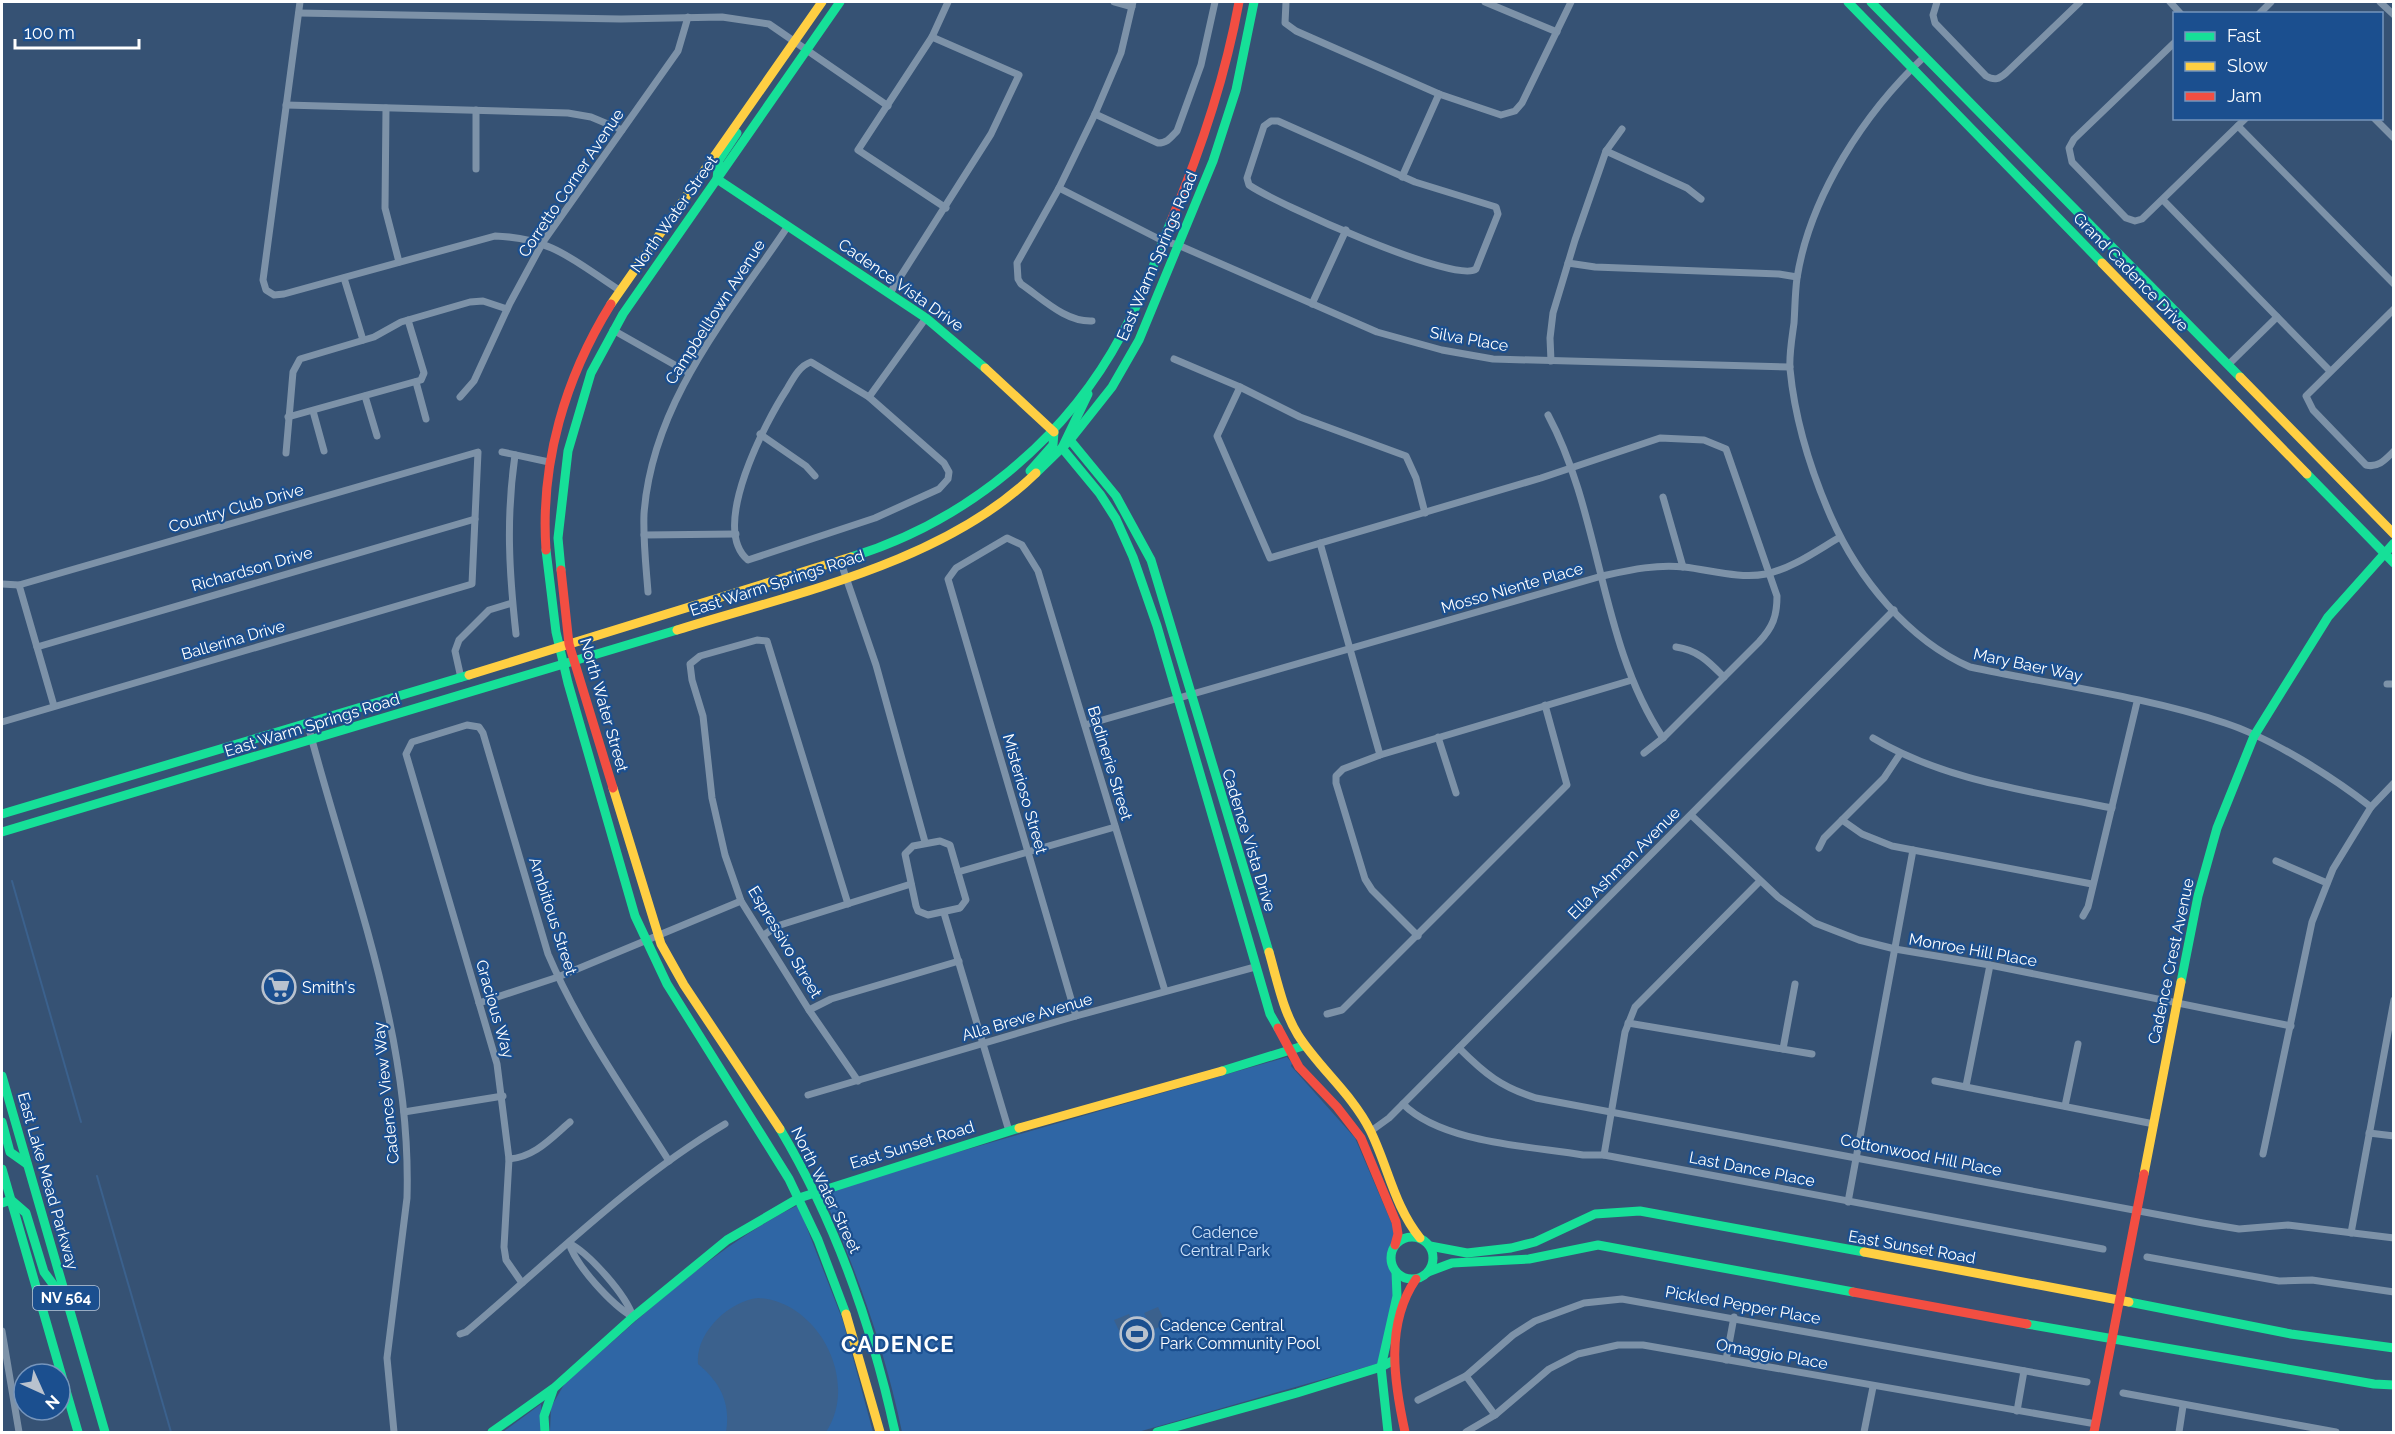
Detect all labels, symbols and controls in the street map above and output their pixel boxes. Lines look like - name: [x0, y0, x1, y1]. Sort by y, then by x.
- scale bar: [15, 12, 140, 50]
- legend: [2173, 12, 2383, 120]
- text: 100 m: [24, 22, 75, 43]
- text: Fast: [2227, 25, 2261, 46]
- text: Slow: [2227, 55, 2268, 76]
- text: Jam: [2227, 85, 2262, 106]
- street label: Corretto Corner Avenue: [514, 105, 628, 261]
- street label: North Water Street: [627, 151, 722, 276]
- street label: East Warm Springs Road: [1113, 168, 1201, 344]
- street label: Grand Cadence Drive: [2069, 209, 2193, 335]
- street label: Cadence Vista Drive: [835, 235, 967, 335]
- street label: Campbelltown Avenue: [661, 236, 769, 388]
- street label: Silva Place: [1428, 323, 1510, 355]
- street label: Country Club Drive: [166, 480, 306, 536]
- street label: Richardson Drive: [189, 543, 315, 595]
- street label: East Warm Springs Road: [687, 546, 867, 620]
- street label: Mosso Niente Place: [1439, 559, 1585, 617]
- street label: Ballerina Drive: [179, 616, 287, 664]
- street label: North Water Street: [576, 636, 632, 775]
- street label: Mary Baer Way: [1972, 644, 2085, 686]
- street label: East Warm Springs Road: [222, 689, 402, 761]
- street label: Badinerie Street: [1084, 704, 1137, 823]
- street label: Misterioso Street: [999, 732, 1051, 857]
- street label: Cadence Vista Drive: [1218, 766, 1280, 914]
- street label: Ella Ashman Avenue: [1564, 803, 1684, 923]
- street label: Ambitious Street: [525, 855, 581, 978]
- street label: Cadence Crest Avenue: [2144, 876, 2198, 1046]
- street label: Espressivo Street: [744, 883, 826, 1002]
- street label: Monroe Hill Place: [1907, 929, 2039, 971]
- street label: Gracious Way: [472, 958, 518, 1061]
- supermarket icon: Smith's: [261, 969, 297, 1005]
- place label: Smith's: [302, 978, 355, 997]
- street label: Alla Breve Avenue: [960, 989, 1094, 1045]
- street label: Cadence View Way: [369, 1021, 403, 1165]
- street label: East Lake Mead Parkway: [14, 1090, 83, 1272]
- street label: East Sunset Road: [848, 1117, 976, 1173]
- street label: North Water Street: [787, 1124, 865, 1257]
- street label: Cottonwood Hill Place: [1839, 1130, 2003, 1180]
- street label: Last Dance Place: [1687, 1147, 1817, 1191]
- park label: Cadence Central Park: [1180, 1223, 1270, 1260]
- street label: East Sunset Road: [1847, 1226, 1977, 1268]
- street label: Pickled Pepper Place: [1664, 1282, 1822, 1328]
- road number: NV 564: [33, 1286, 99, 1310]
- sports icon: Cadence Central Park Community Pool: [1119, 1316, 1155, 1352]
- place label: Cadence Central Park Community Pool: [1160, 1316, 1320, 1353]
- district label: CADENCE: [841, 1331, 955, 1357]
- street label: Omaggio Place: [1715, 1335, 1829, 1373]
- north arrow: [12, 1362, 72, 1422]
- text: N: [41, 1391, 63, 1413]

